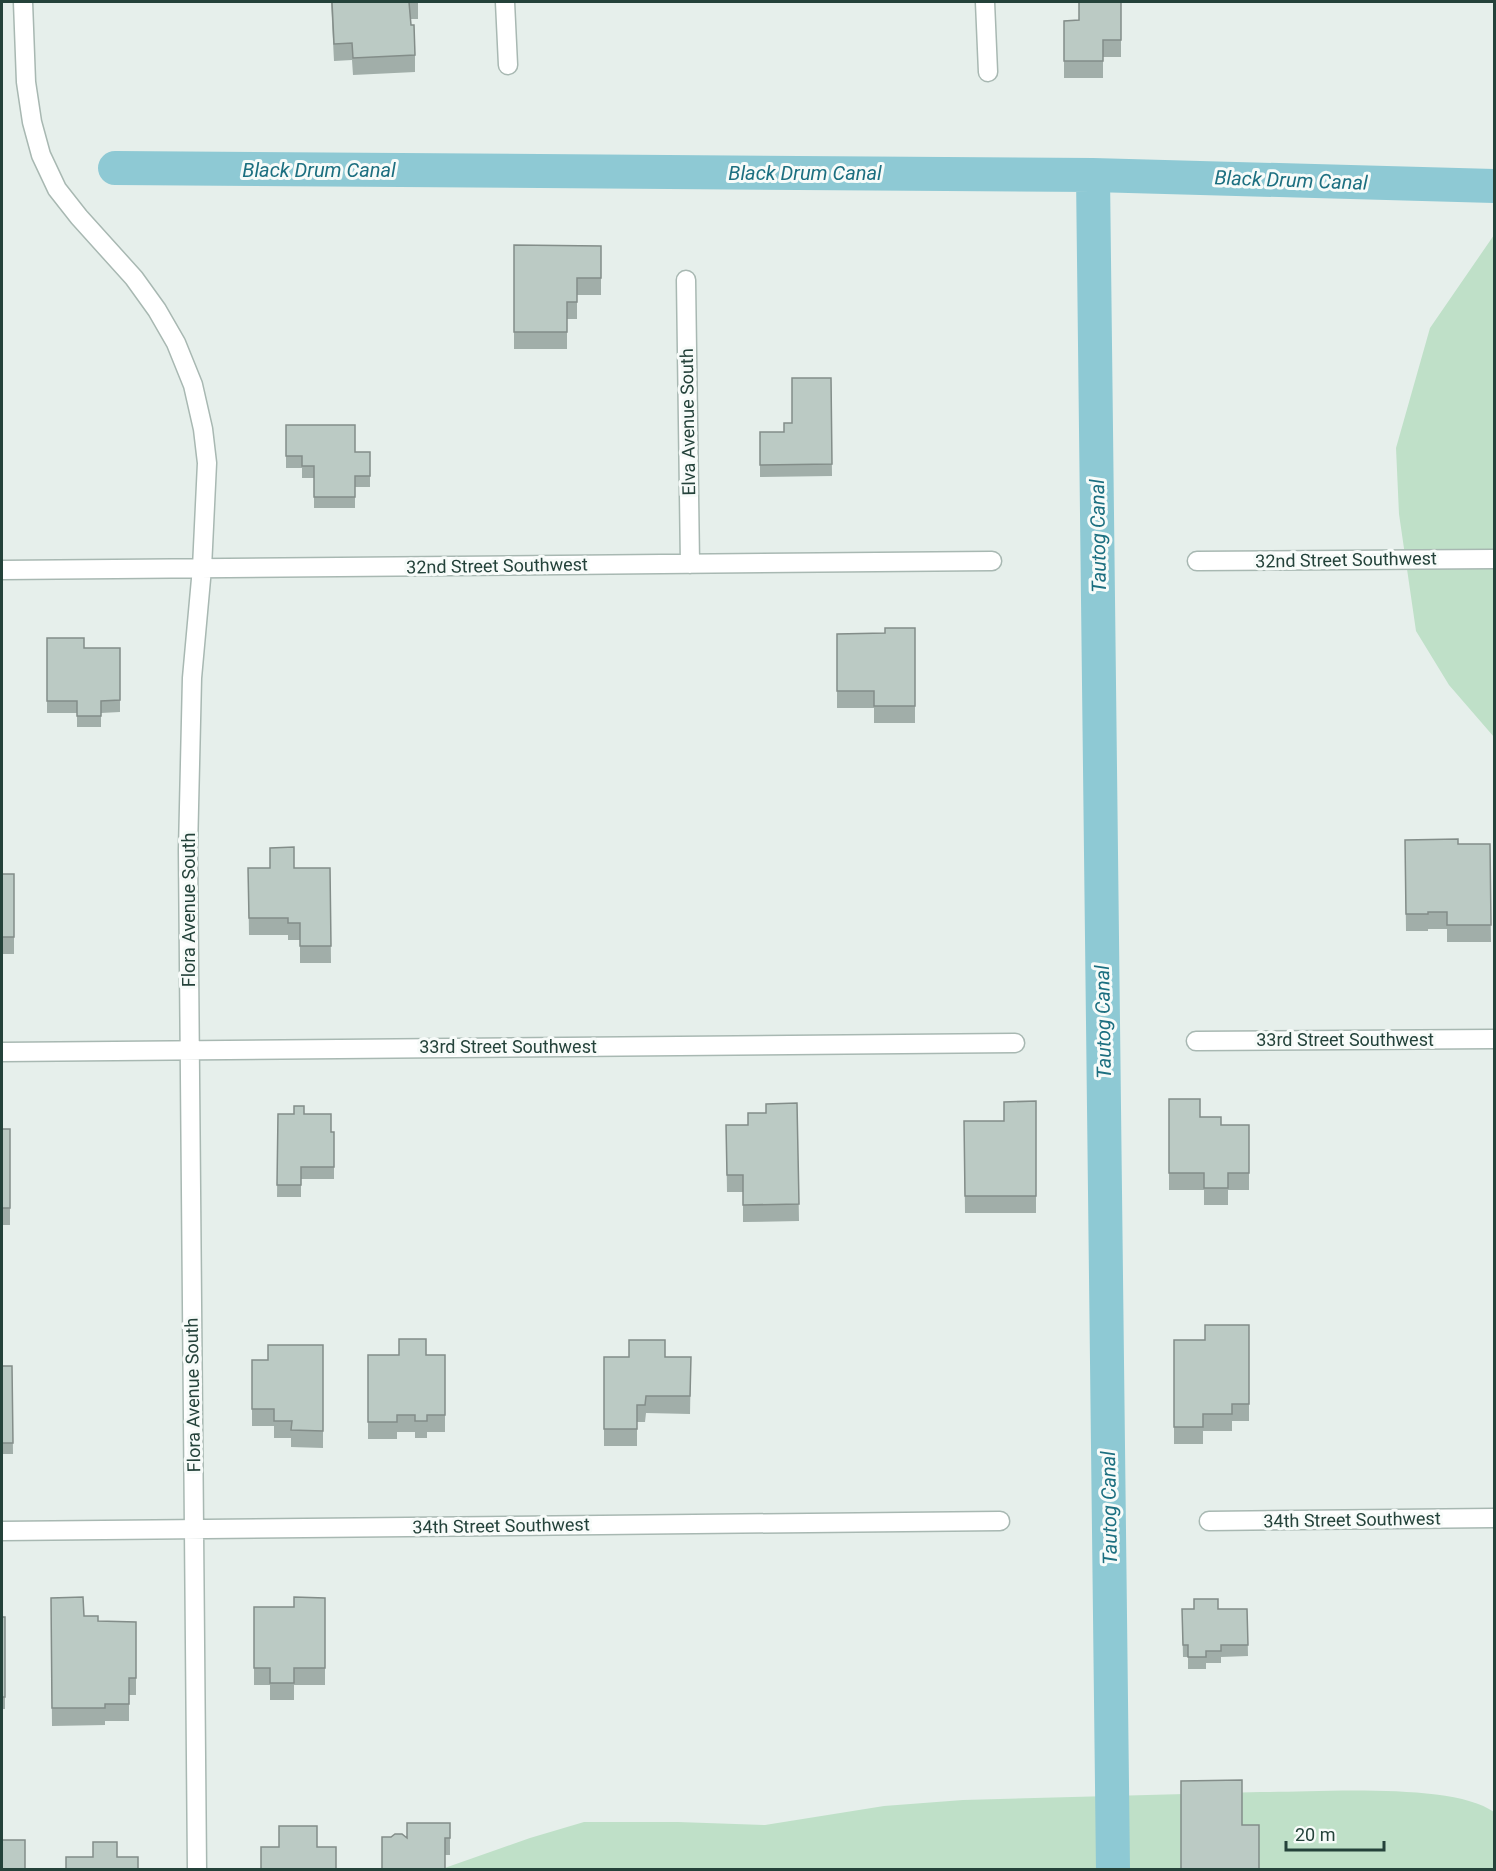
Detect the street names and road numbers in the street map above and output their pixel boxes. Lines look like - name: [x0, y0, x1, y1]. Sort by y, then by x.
- street label: Elva Avenue South: [676, 348, 699, 496]
- street label: 32nd Street Southwest: [1255, 547, 1437, 572]
- street label: 32nd Street Southwest: [406, 553, 588, 578]
- street label: Flora Avenue South: [178, 833, 199, 987]
- street label: 33rd Street Southwest: [1256, 1029, 1434, 1050]
- street label: 33rd Street Southwest: [419, 1036, 597, 1057]
- street label: Flora Avenue South: [181, 1318, 204, 1472]
- street label: 34th Street Southwest: [1263, 1507, 1441, 1532]
- street label: 34th Street Southwest: [412, 1513, 590, 1538]

